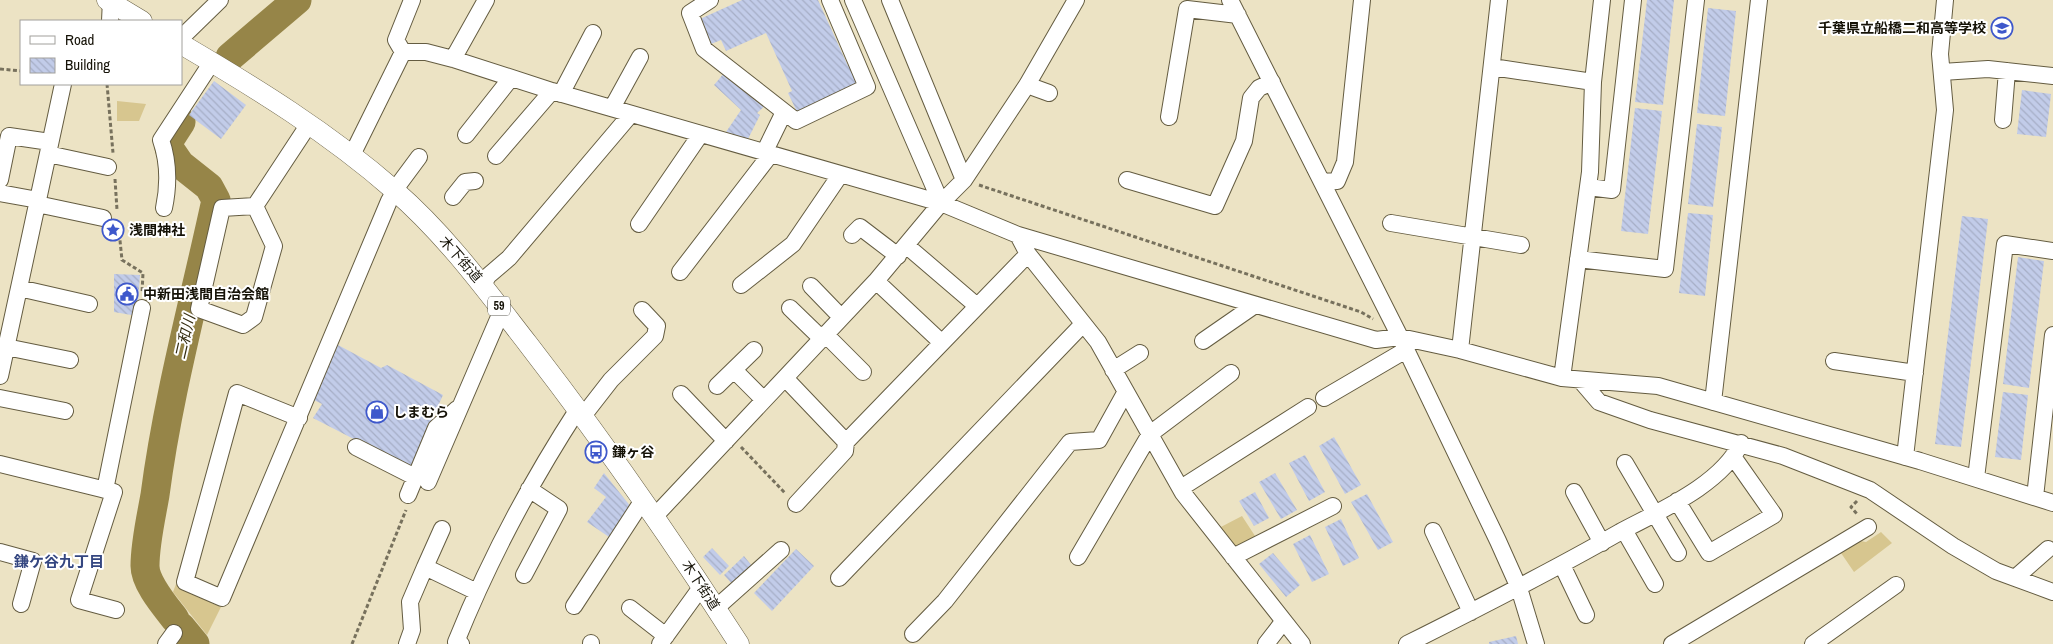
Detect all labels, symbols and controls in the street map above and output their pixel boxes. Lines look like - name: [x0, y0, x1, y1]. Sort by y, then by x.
- school or university icon: 千葉県立船橋二和高等学校: [1990, 16, 2014, 40]
- place label: 千葉県立船橋二和高等学校: [1818, 19, 1986, 37]
- legend: [20, 20, 182, 85]
- text: Road: [65, 29, 94, 50]
- text: Building: [65, 54, 110, 75]
- place icon: 浅間神社: [101, 218, 125, 242]
- place label: 浅間神社: [129, 221, 185, 239]
- street label: 木下街道: [436, 232, 486, 286]
- public building icon: 中新田浅間自治会館: [115, 282, 139, 306]
- place label: 中新田浅間自治会館: [143, 285, 269, 303]
- road number: 59: [488, 296, 510, 316]
- water label: 二和川: [169, 311, 200, 361]
- shop icon: しまむら: [365, 400, 389, 424]
- place label: しまむら: [393, 403, 449, 421]
- bus stop icon: 鎌ヶ谷: [584, 440, 608, 464]
- place label: 鎌ヶ谷: [612, 443, 655, 461]
- district label: 鎌ケ谷九丁目: [13, 551, 104, 572]
- street label: 木下街道: [678, 557, 724, 613]

